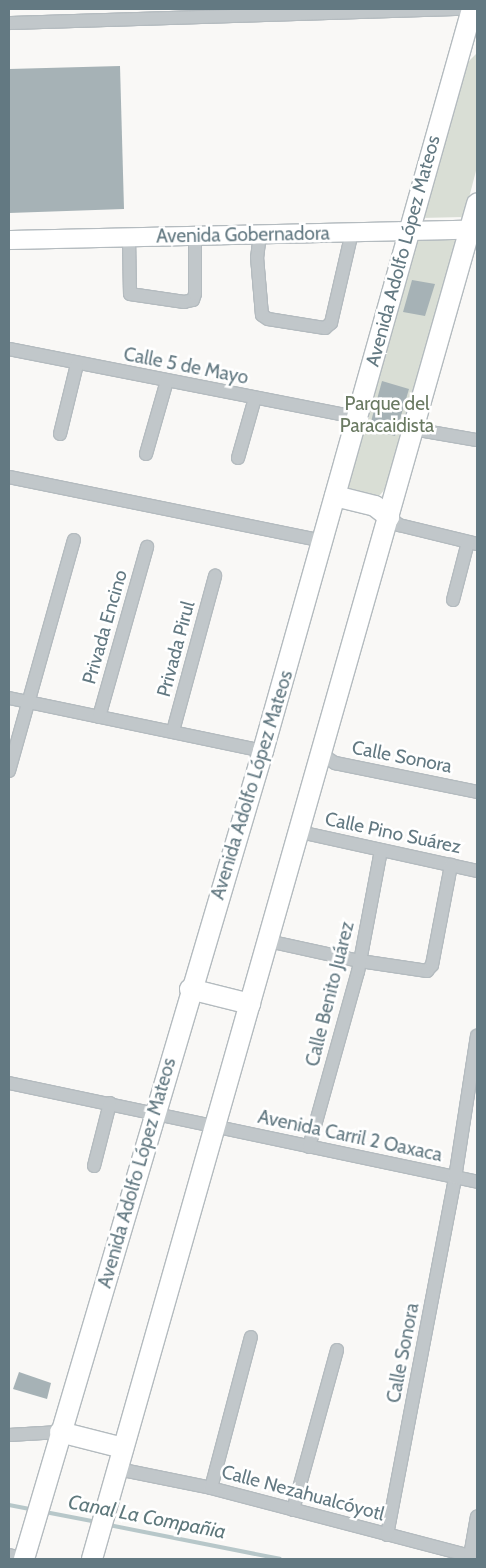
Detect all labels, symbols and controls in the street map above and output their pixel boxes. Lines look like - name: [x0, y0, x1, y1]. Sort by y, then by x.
- street label: Avenida Adolfo López Mateos: [361, 133, 445, 369]
- street label: Avenida Gobernadora: [156, 222, 330, 248]
- street label: Calle 5 de Mayo: [122, 343, 250, 389]
- park label: Parque del Paracaidista: [340, 393, 434, 437]
- street label: Privada Encino: [78, 567, 132, 687]
- street label: Privada Pirul: [152, 599, 200, 699]
- street label: Avenida Adolfo López Mateos: [206, 668, 298, 902]
- street label: Calle Sonora: [350, 736, 454, 778]
- street label: Calle Pino Suárez: [323, 807, 463, 859]
- street label: Calle Benito Juárez: [301, 919, 359, 1069]
- street label: Avenida Adolfo López Mateos: [93, 1055, 181, 1291]
- street label: Avenida Carril 2 Oaxaca: [256, 1105, 444, 1167]
- street label: Calle Sonora: [382, 1301, 424, 1405]
- street label: Calle Nezahualcóyotl: [219, 1460, 387, 1526]
- water label: Canal La Compañia: [66, 1490, 228, 1544]

